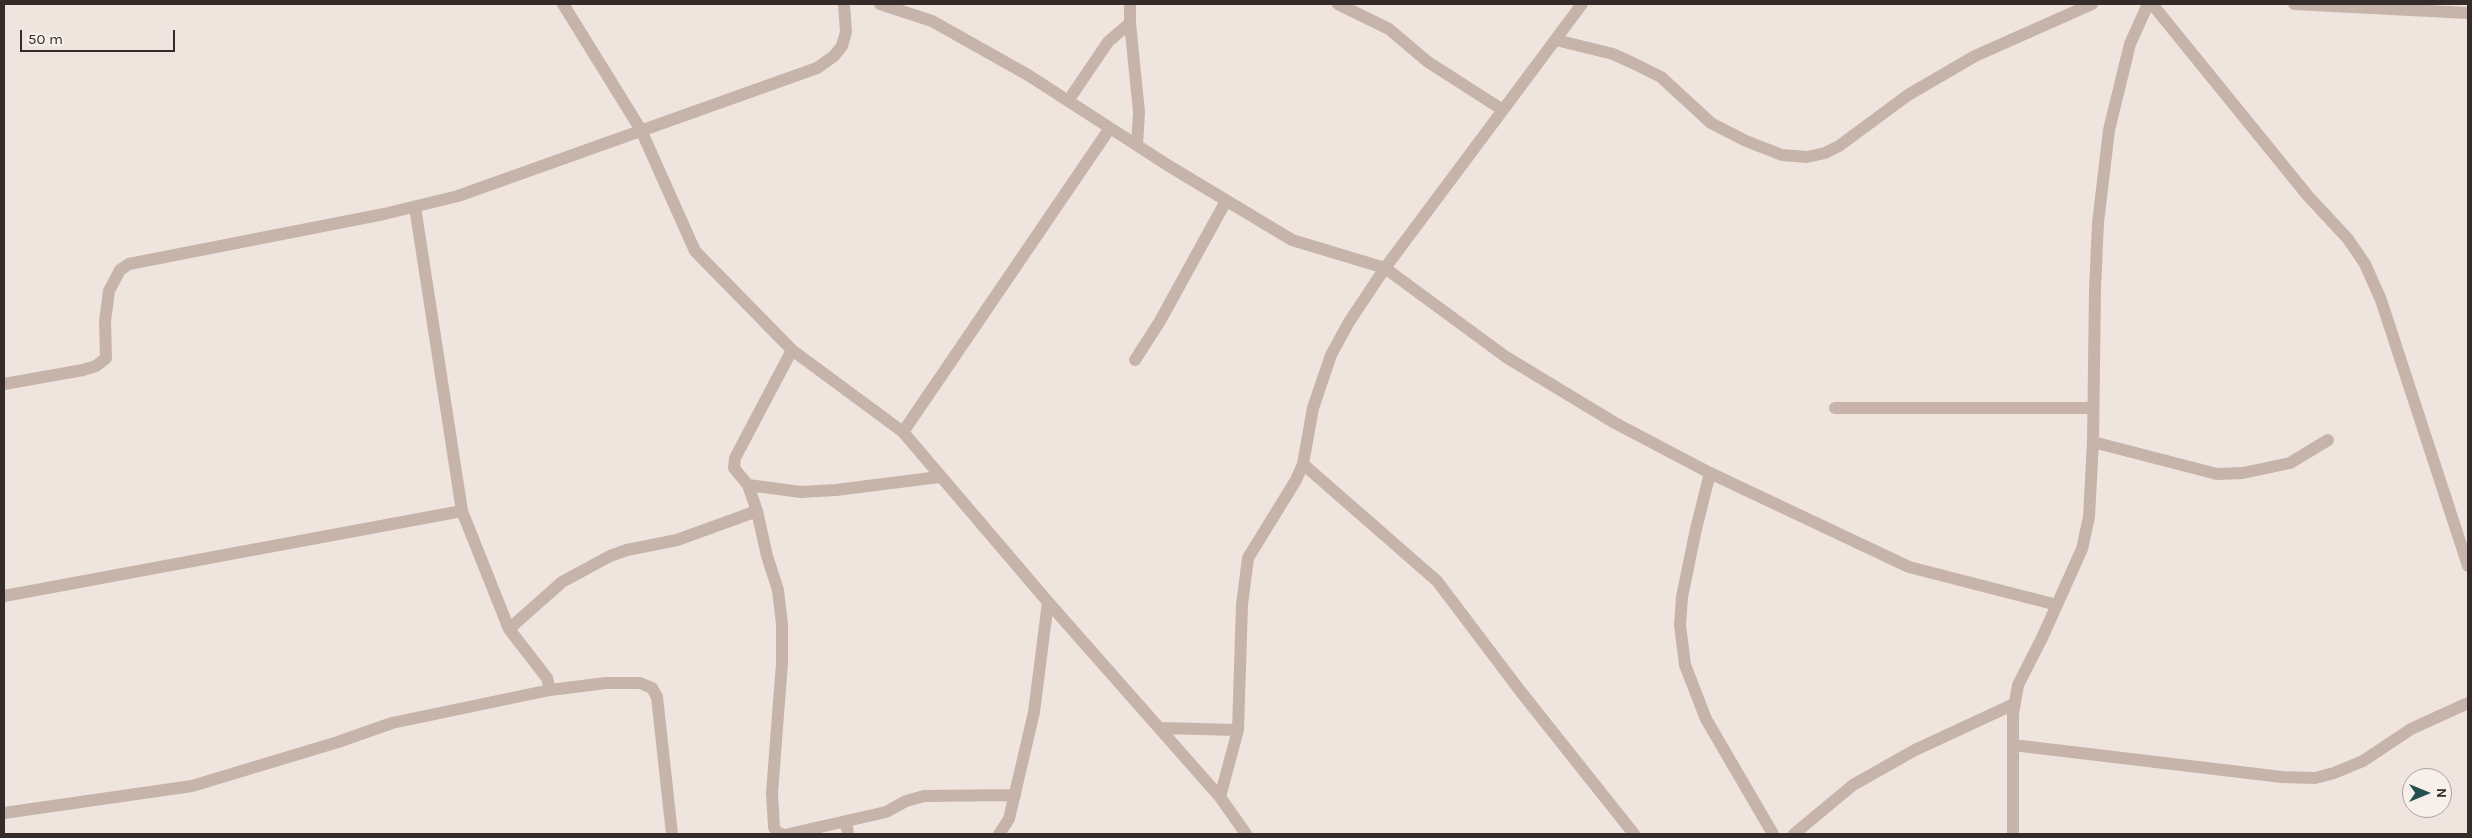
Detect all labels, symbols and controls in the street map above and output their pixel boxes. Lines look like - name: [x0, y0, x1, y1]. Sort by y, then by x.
- scale bar: [22, 20, 178, 52]
- text: 50 m: [28, 30, 63, 48]
- north arrow: [2402, 768, 2452, 818]
- text: N: [2433, 788, 2450, 798]

